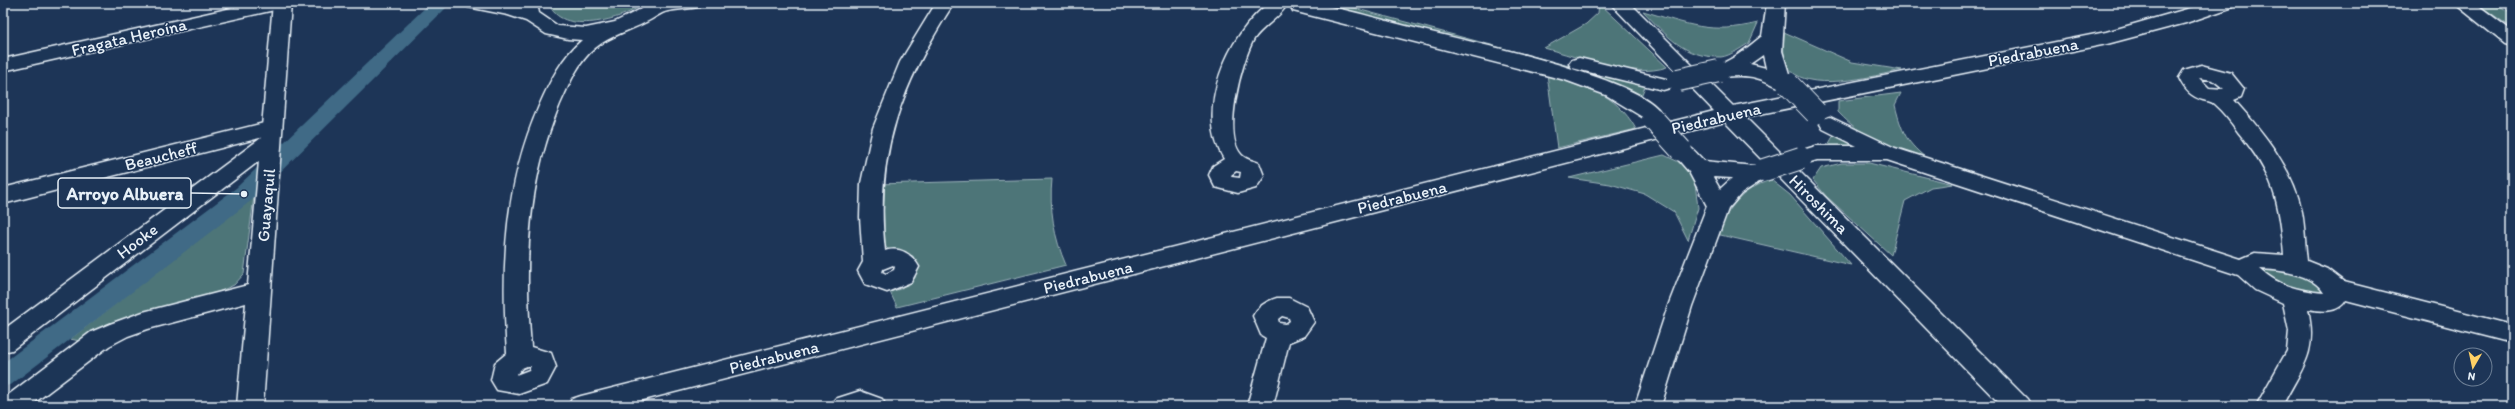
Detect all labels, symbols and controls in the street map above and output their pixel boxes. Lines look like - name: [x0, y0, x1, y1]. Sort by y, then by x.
- street label: Fragata Heroína: [69, 14, 189, 60]
- street label: Piedrabuena: [1986, 33, 2080, 71]
- street label: Piedrabuena: [1669, 98, 1763, 138]
- street label: Beaucheff: [123, 137, 200, 175]
- street label: Guayaquil: [253, 167, 279, 243]
- street label: Hiroshima: [1785, 170, 1853, 238]
- street label: Piedrabuena: [1355, 176, 1449, 218]
- callout: Arroyo Albuera: [58, 178, 191, 208]
- text: Arroyo Albuera: [66, 183, 184, 205]
- street label: Hooke: [113, 219, 161, 263]
- street label: Piedrabuena: [1041, 256, 1135, 298]
- street label: Piedrabuena: [727, 336, 821, 378]
- north arrow: [2453, 347, 2493, 387]
- text: N: [2467, 369, 2476, 383]

